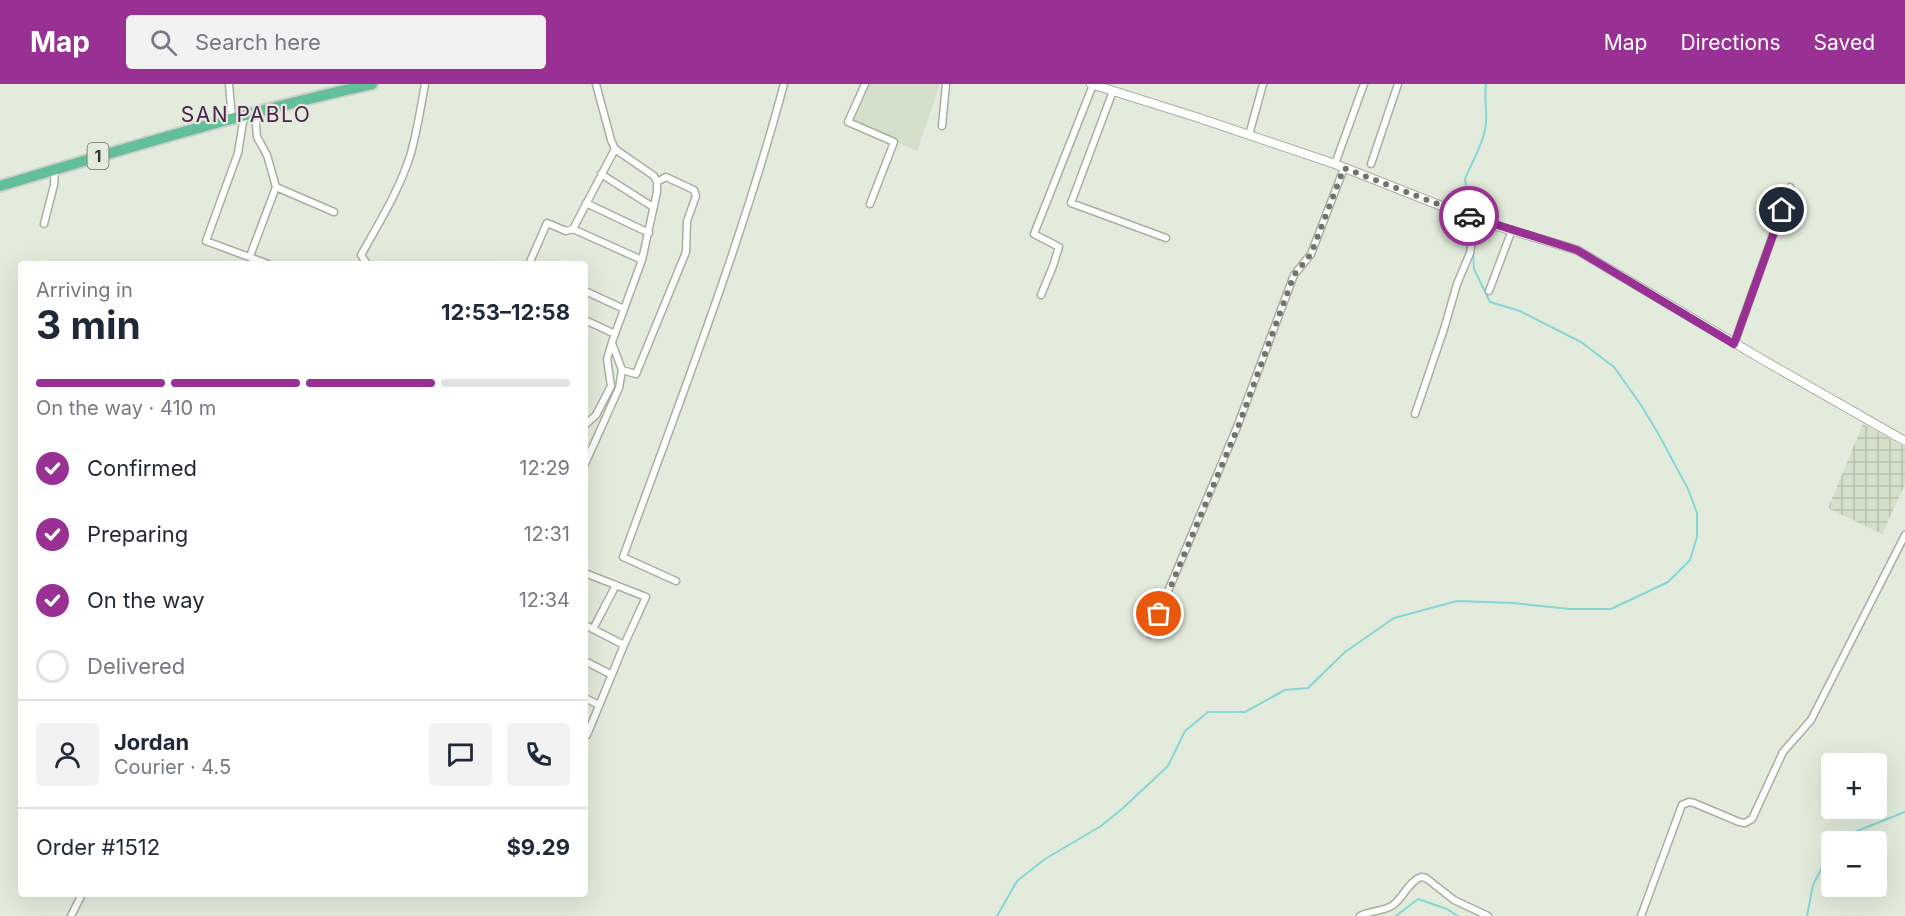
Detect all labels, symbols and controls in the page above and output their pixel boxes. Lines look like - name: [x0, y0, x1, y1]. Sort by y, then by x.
- search box: [126, 15, 546, 69]
- text: Map: [30, 25, 90, 59]
- icon: search: [147, 26, 180, 59]
- text: Search here: [195, 29, 321, 55]
- text: Map: [1604, 30, 1647, 55]
- text: Directions: [1680, 30, 1781, 55]
- text: Saved: [1814, 30, 1875, 55]
- district label: SAN PABLO: [181, 102, 311, 127]
- road number: 1: [88, 143, 108, 169]
- pin: [1756, 184, 1807, 235]
- courier: [1439, 186, 1499, 246]
- icon: home: [1765, 193, 1798, 226]
- icon: car: [1453, 200, 1486, 233]
- text: Arriving in: [36, 278, 133, 302]
- text: 12:53–12:58: [441, 299, 570, 325]
- text: 3 min: [36, 301, 141, 348]
- text: On the way · 410 m: [36, 396, 216, 420]
- icon: check: [36, 452, 69, 485]
- text: Confirmed: [87, 455, 197, 481]
- text: 12:29: [519, 456, 570, 480]
- icon: check: [36, 518, 69, 551]
- text: Preparing: [87, 521, 188, 547]
- text: 12:31: [523, 522, 570, 546]
- icon: check: [36, 584, 69, 617]
- text: On the way: [87, 587, 205, 613]
- text: 12:34: [519, 588, 570, 612]
- pin: [1133, 588, 1184, 639]
- icon: bag: [1142, 597, 1175, 630]
- text: Delivered: [87, 653, 185, 679]
- button: person: [36, 723, 99, 786]
- button: chat: [429, 723, 492, 786]
- button: phone: [507, 723, 570, 786]
- text: Jordan: [114, 729, 189, 755]
- map controls: [1821, 753, 1887, 897]
- button: +: [1821, 753, 1887, 819]
- text: Courier · 4.5: [114, 755, 231, 779]
- button: −: [1821, 831, 1887, 897]
- text: Order #1512: [36, 834, 160, 860]
- text: $9.29: [506, 834, 570, 860]

